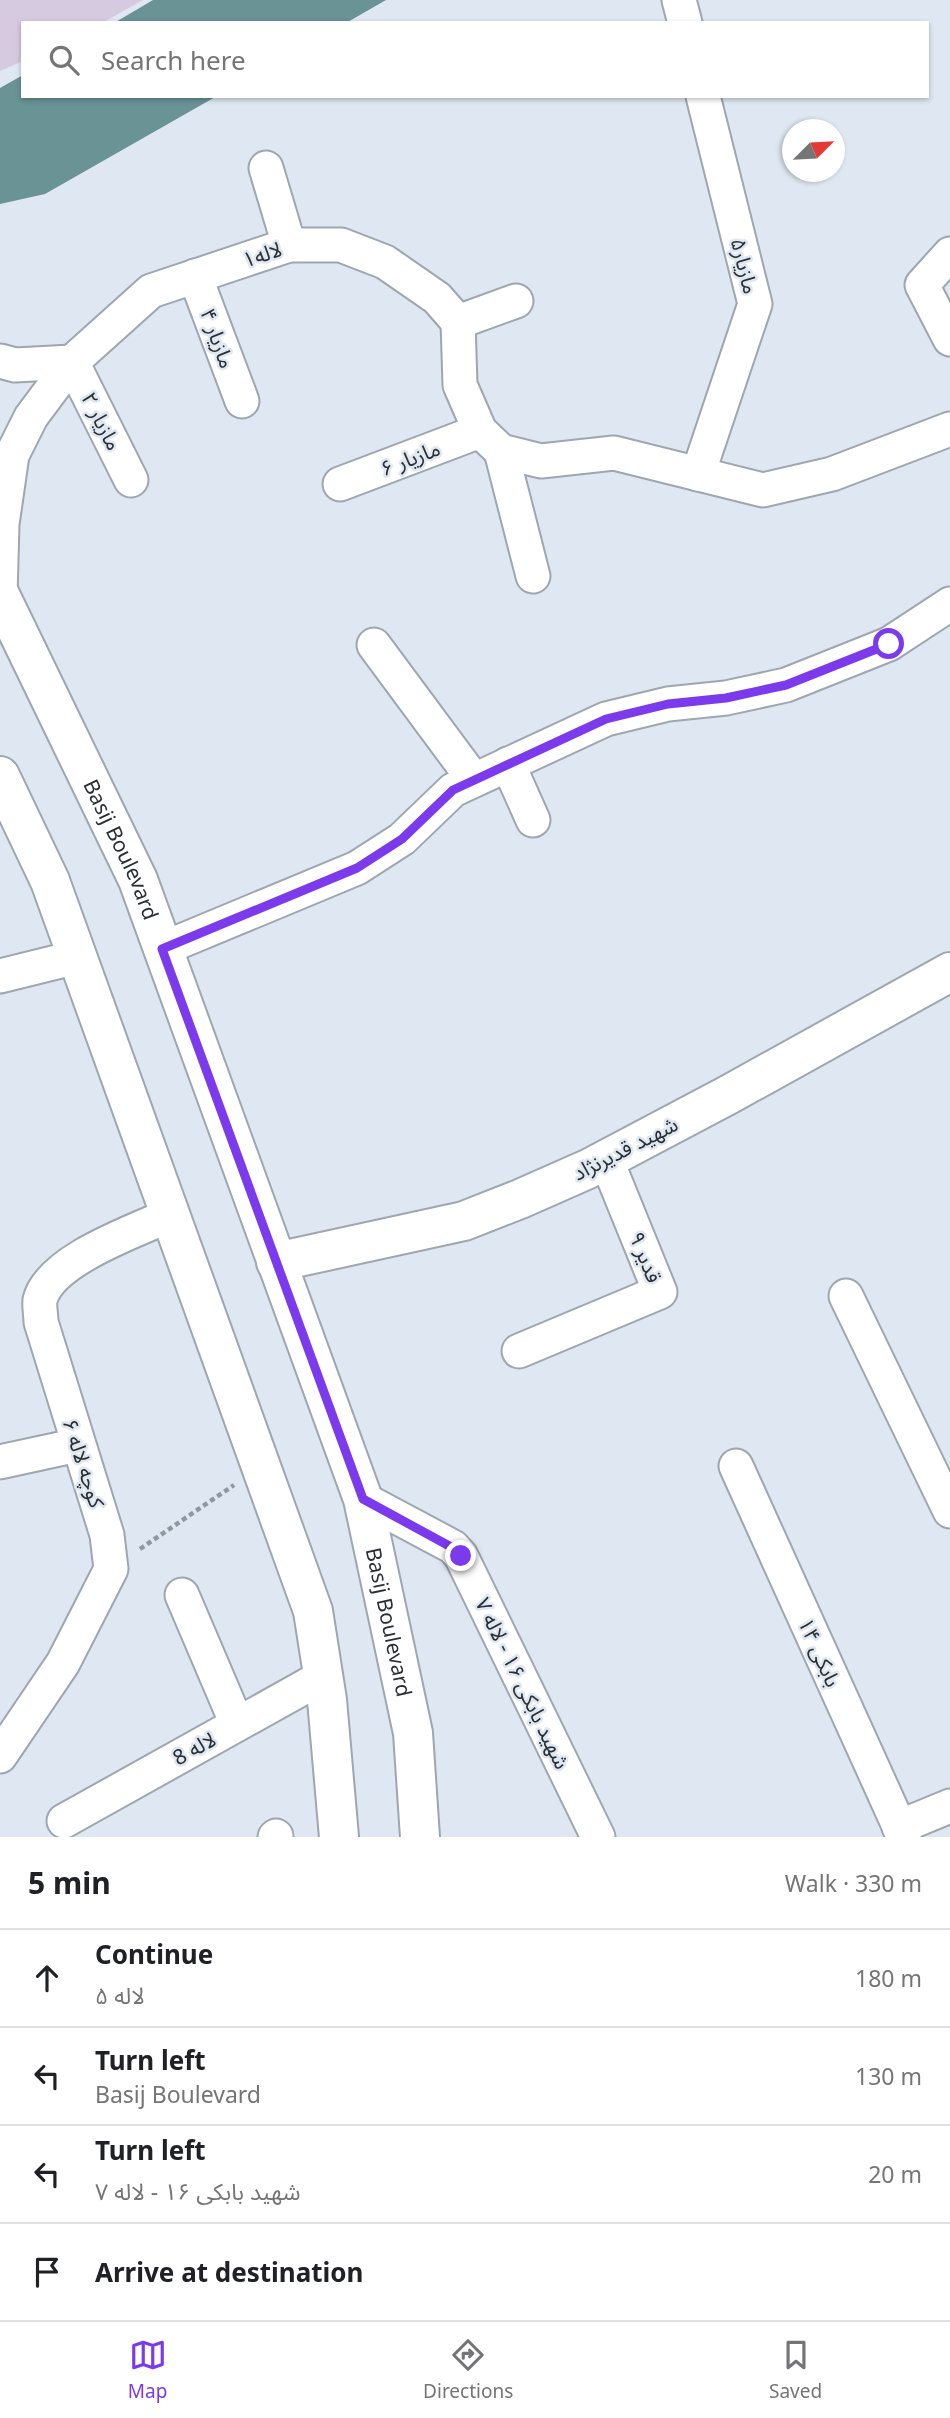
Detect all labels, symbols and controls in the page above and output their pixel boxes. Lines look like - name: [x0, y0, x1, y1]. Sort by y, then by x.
- search box: [21, 21, 929, 98]
- icon: search: [45, 41, 83, 79]
- text: Search here: [101, 42, 246, 78]
- north arrow: [782, 119, 845, 182]
- street label: لاله۱: [239, 235, 285, 273]
- street label: مازیار۵: [725, 235, 765, 297]
- street label: مازیار ۴: [194, 304, 242, 372]
- street label: مازیار ۲: [75, 387, 129, 455]
- street label: مازیار ۶: [376, 434, 444, 482]
- route start: [873, 628, 904, 659]
- street label: Basij Boulevard: [77, 774, 165, 923]
- street label: شهید قدیرنژاد: [568, 1110, 682, 1186]
- street label: قدیر ۹: [623, 1227, 669, 1287]
- street label: کوچه لاله ۶: [56, 1415, 112, 1511]
- route end: [445, 1540, 476, 1571]
- street label: Basij Boulevard: [360, 1545, 419, 1699]
- street label: شهید بابکی ۱۶ - لاله ۷: [469, 1593, 577, 1773]
- street label: بابکی ۱۴: [792, 1613, 848, 1691]
- street label: لاله 8: [167, 1725, 221, 1771]
- text: 5 min: [28, 1862, 111, 1903]
- text: Walk · 330 m: [785, 1867, 922, 1899]
- text: Continue: [95, 1936, 213, 1972]
- icon: ahead: [28, 1959, 66, 1997]
- text: 180 m: [855, 1962, 922, 1994]
- text: لاله ۵: [95, 1979, 145, 2011]
- text: Turn left: [95, 2042, 206, 2078]
- icon: left: [28, 2057, 66, 2095]
- text: 130 m: [855, 2060, 922, 2092]
- text: Basij Boulevard: [95, 2078, 261, 2110]
- text: Turn left: [95, 2132, 206, 2168]
- icon: left: [28, 2155, 66, 2193]
- text: 20 m: [868, 2158, 922, 2190]
- text: شهید بابکی ۱۶ - لاله ۷: [95, 2175, 301, 2207]
- icon: arrive: [28, 2253, 66, 2291]
- text: Arrive at destination: [95, 2254, 364, 2290]
- tab: Map: [128, 2336, 167, 2404]
- tab: Directions: [423, 2336, 513, 2404]
- tab: Saved: [769, 2336, 822, 2404]

